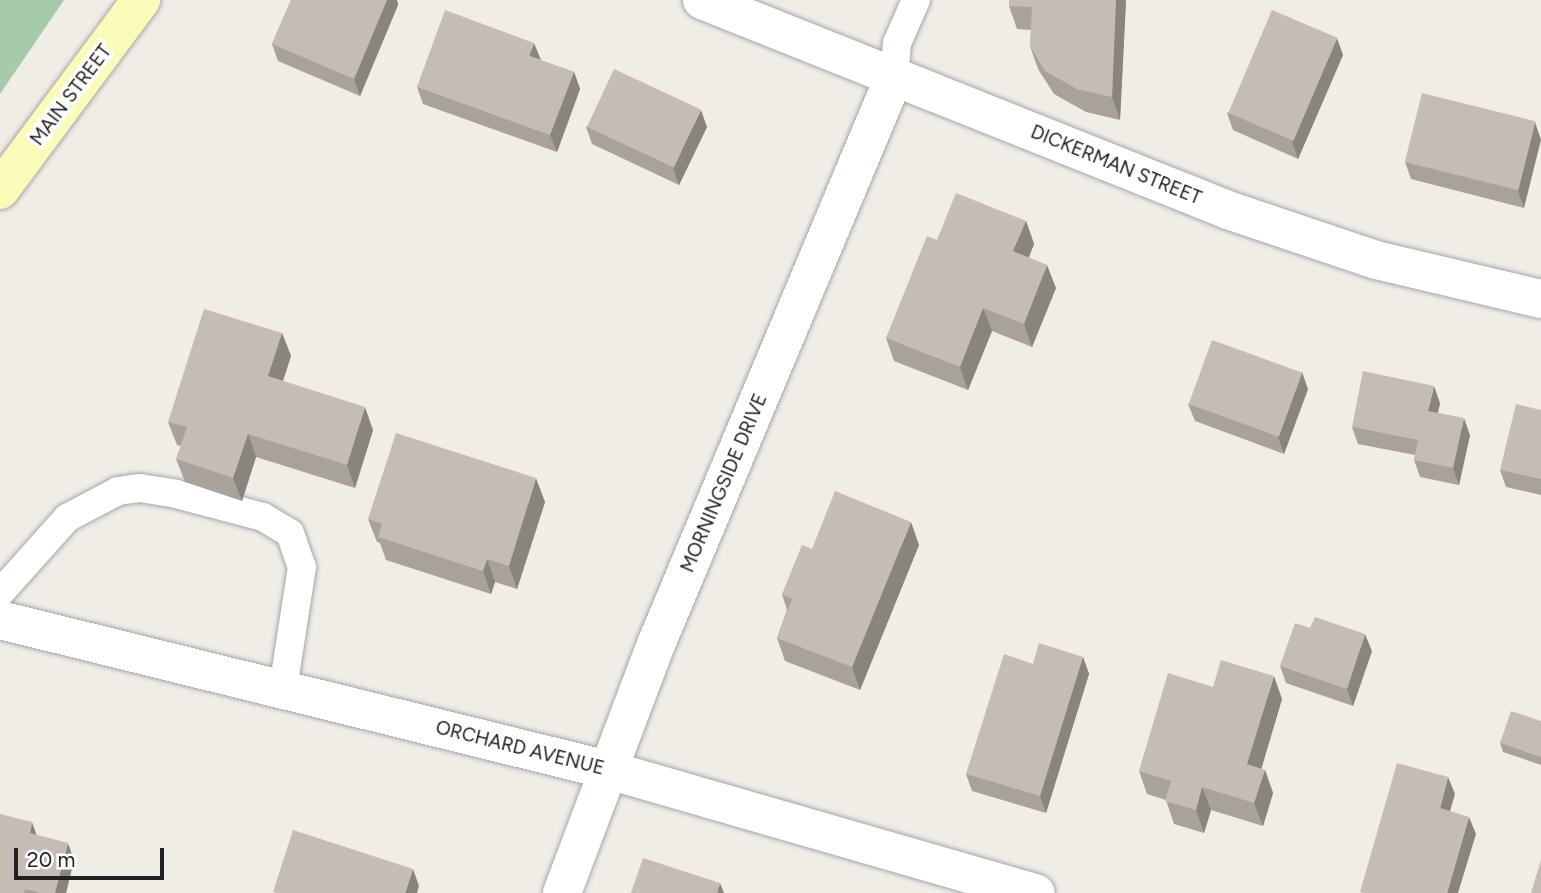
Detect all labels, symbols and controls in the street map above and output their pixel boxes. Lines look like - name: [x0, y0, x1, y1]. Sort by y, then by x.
- street label: MAIN STREET: [26, 40, 116, 150]
- street label: DICKERMAN STREET: [1027, 120, 1205, 210]
- street label: MORNINGSIDE DRIVE: [676, 390, 772, 576]
- street label: ORCHARD AVENUE: [433, 716, 607, 780]
- scale bar: [18, 834, 168, 878]
- text: 20 m: [27, 847, 75, 872]

